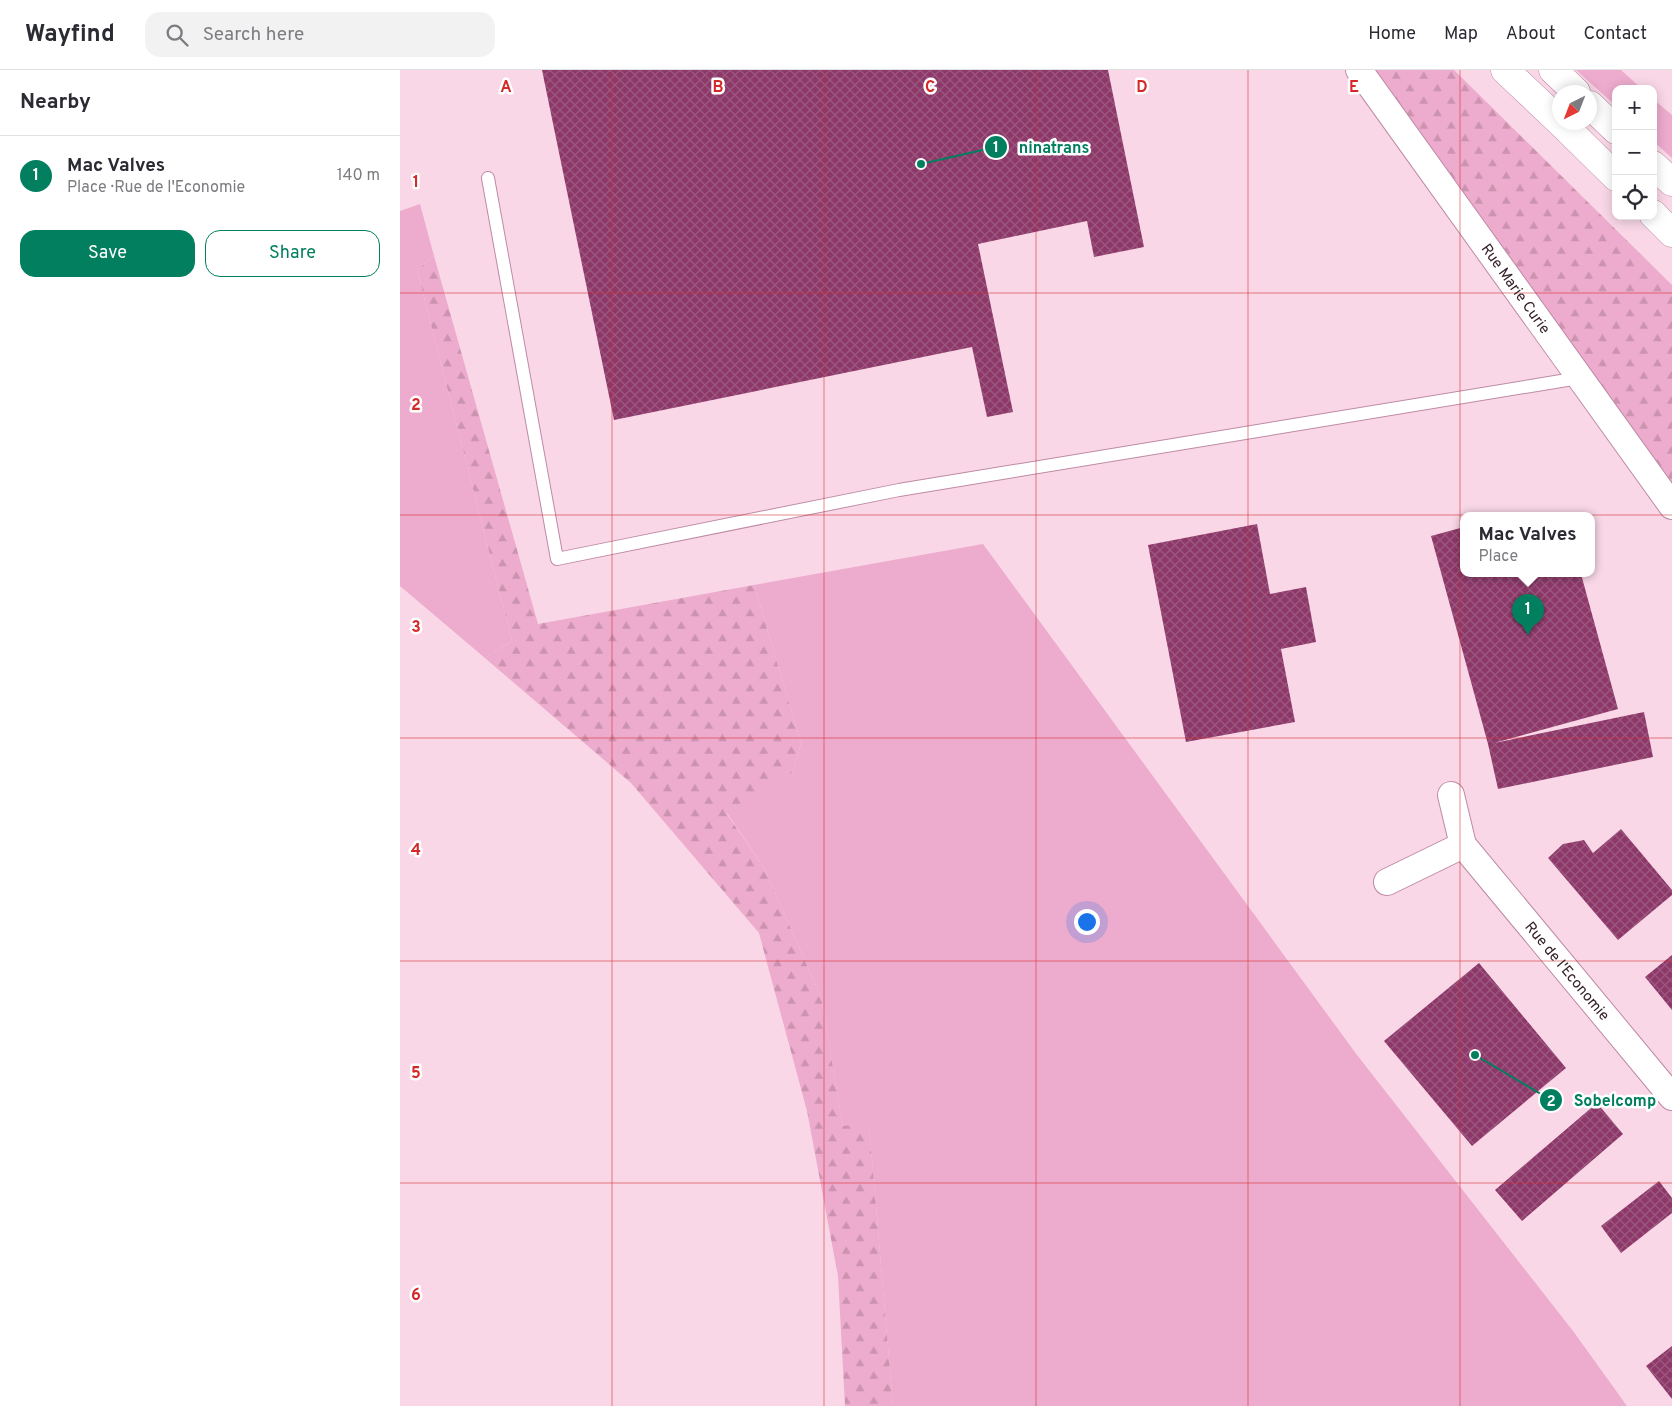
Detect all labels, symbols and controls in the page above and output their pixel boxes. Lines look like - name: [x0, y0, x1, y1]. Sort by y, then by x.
- search box: [145, 12, 495, 57]
- text: Wayfind: [25, 20, 115, 50]
- icon: search: [163, 21, 191, 49]
- text: Search here: [203, 23, 304, 47]
- text: Home: [1368, 23, 1416, 46]
- text: Map: [1444, 23, 1478, 46]
- text: About: [1506, 23, 1555, 46]
- text: Contact: [1583, 23, 1647, 46]
- text: A: [500, 78, 512, 98]
- text: B: [712, 78, 724, 98]
- text: C: [925, 78, 935, 98]
- text: D: [1136, 78, 1148, 98]
- text: E: [1349, 78, 1359, 98]
- north arrow: [1552, 85, 1597, 130]
- map controls: [1612, 85, 1657, 220]
- button: +: [1612, 85, 1657, 130]
- text: Nearby: [20, 89, 91, 116]
- button: −: [1612, 130, 1657, 175]
- callout: ninatrans: [984, 132, 1099, 163]
- text: 1: [993, 139, 999, 158]
- text: ninatrans: [1019, 139, 1089, 159]
- text: Mac Valves: [67, 154, 165, 178]
- text: 1: [33, 166, 39, 186]
- text: 140 m: [337, 166, 380, 186]
- text: 1: [413, 173, 419, 193]
- button: locate: [1612, 175, 1657, 220]
- text: Place · Rue de l'Economie: [67, 178, 245, 198]
- button: Save: [20, 230, 195, 277]
- button: Share: [205, 230, 380, 277]
- street label: Rue Marie Curie: [1476, 241, 1553, 338]
- text: 2: [411, 396, 421, 416]
- popup: [1460, 512, 1595, 577]
- text: Mac Valves: [1478, 523, 1577, 547]
- text: Place: [1478, 547, 1518, 567]
- pin: 1: [1512, 594, 1544, 635]
- text: 3: [411, 618, 421, 638]
- text: 4: [411, 841, 421, 861]
- your location: [1074, 909, 1100, 935]
- street label: Rue de l'Economie: [1520, 919, 1613, 1025]
- text: 5: [411, 1064, 421, 1084]
- callout: Sobelcomp: [1538, 1085, 1666, 1116]
- text: Sobelcomp: [1574, 1092, 1656, 1112]
- text: 2: [1546, 1093, 1556, 1112]
- text: 6: [411, 1286, 421, 1306]

